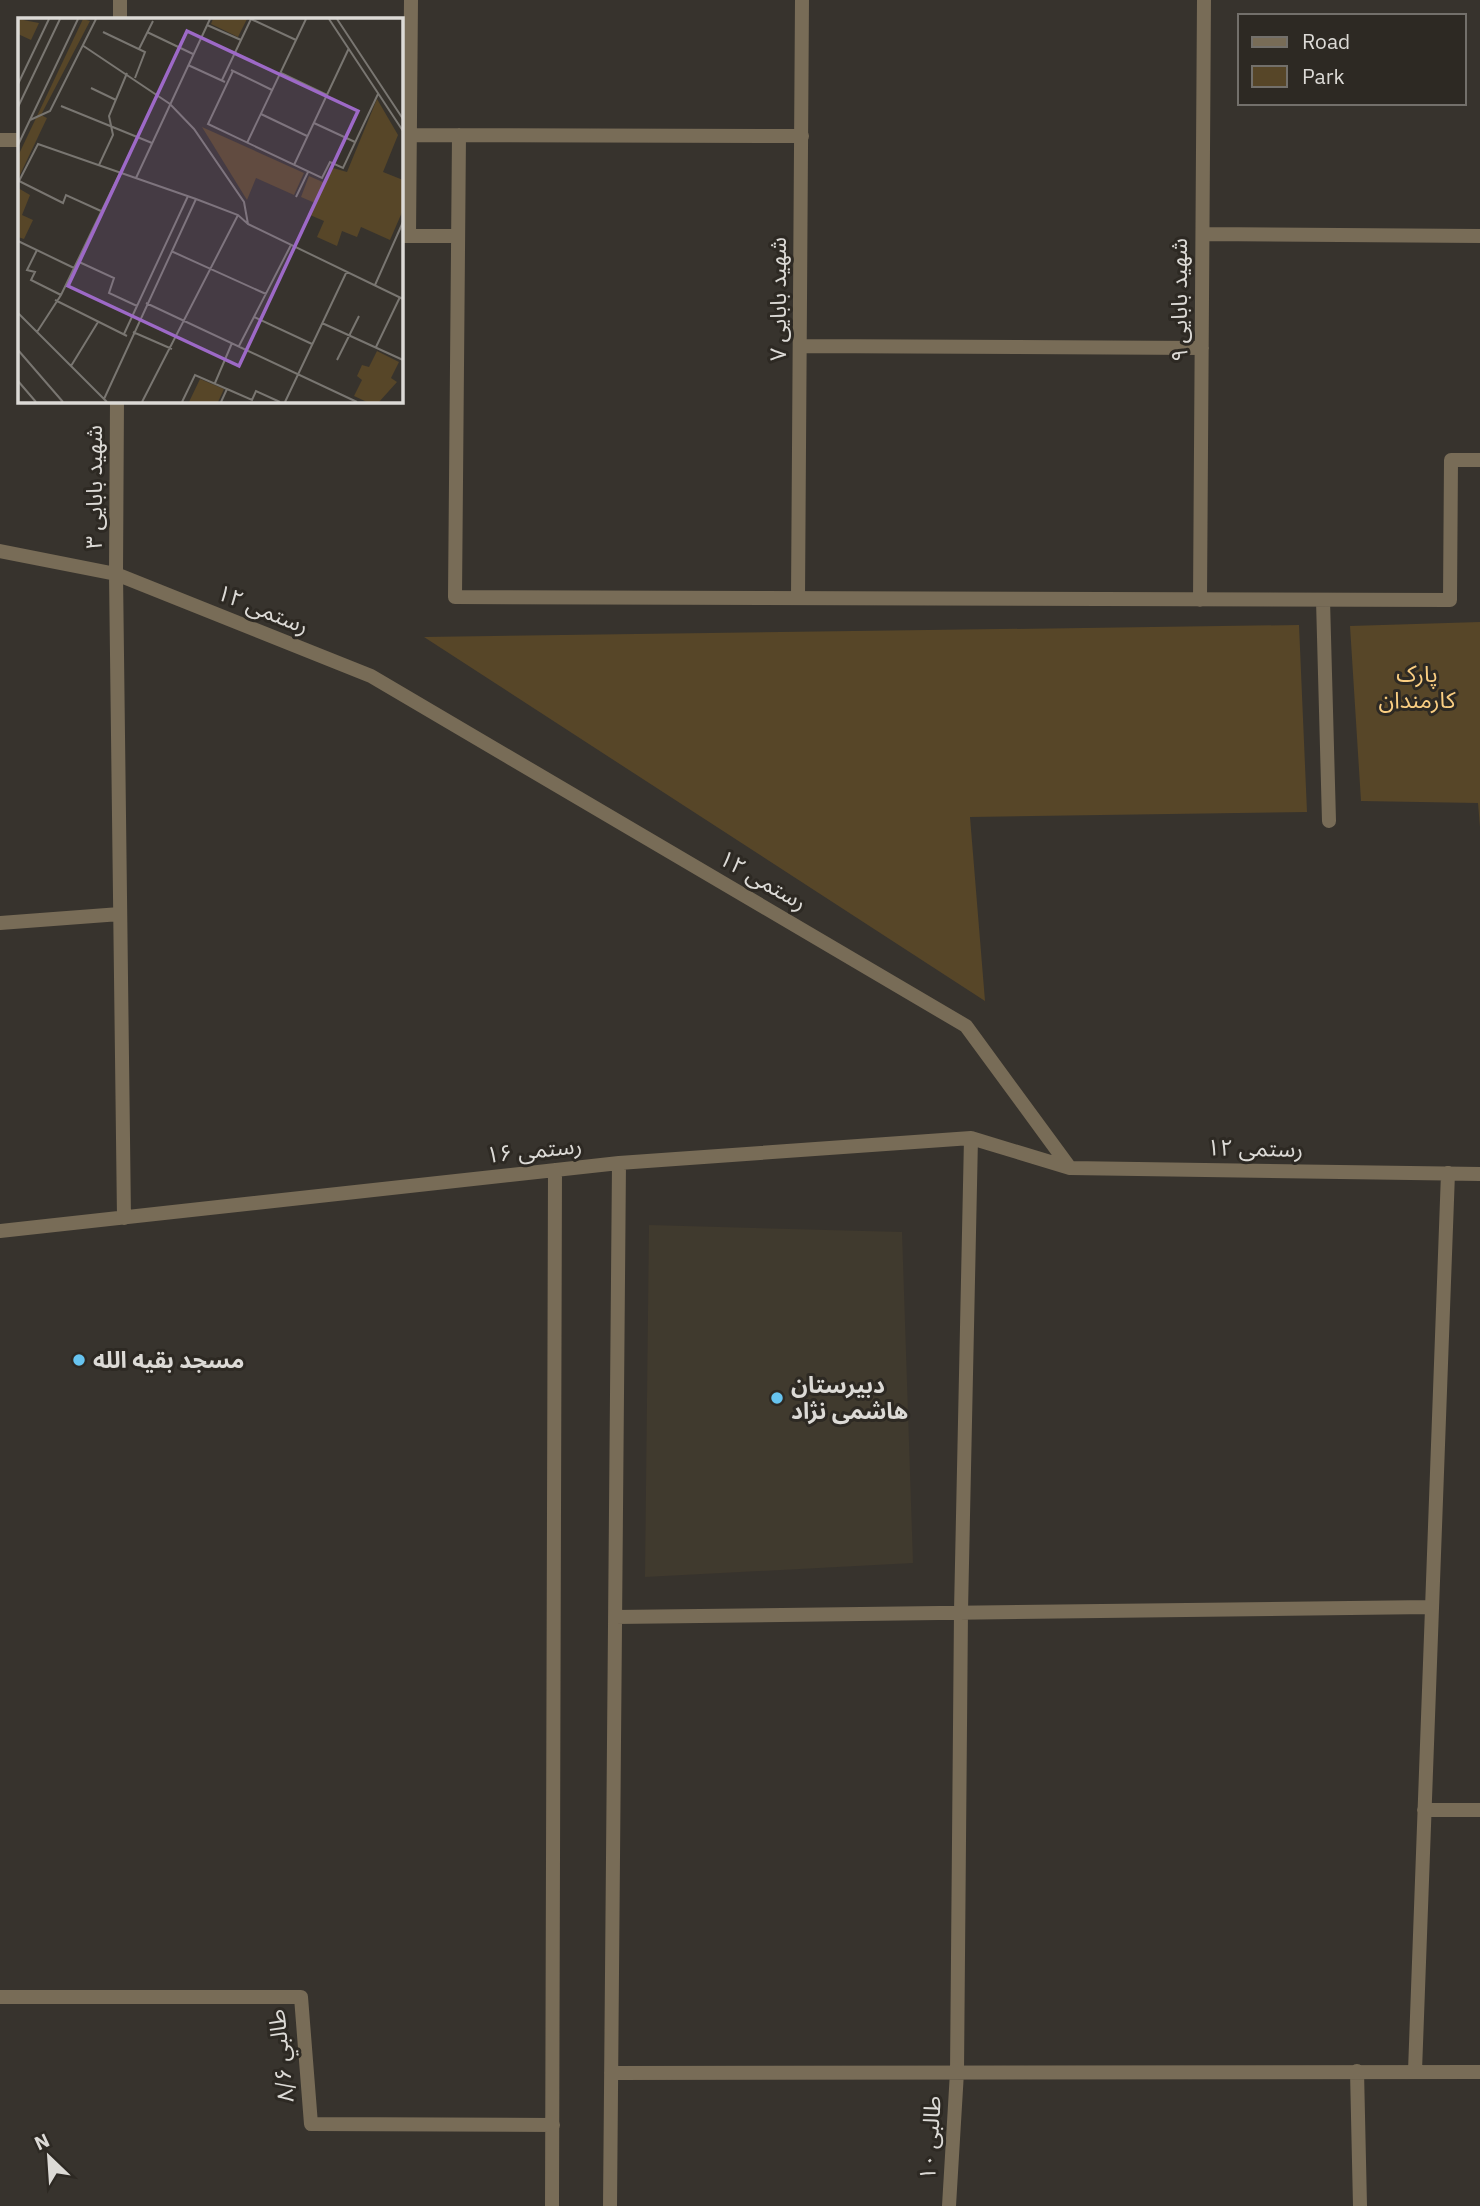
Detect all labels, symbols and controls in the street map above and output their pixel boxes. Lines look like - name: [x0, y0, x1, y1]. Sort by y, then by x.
- legend: [1238, 14, 1466, 105]
- inset map: [18, 18, 402, 402]
- text: Road: [1302, 27, 1350, 55]
- text: Park: [1302, 62, 1345, 90]
- street label: شهید بابایی ۷: [762, 237, 792, 361]
- street label: شهید بابایی ۹: [1163, 238, 1193, 362]
- street label: شهید بابایی ۳: [78, 425, 108, 549]
- street label: رستمی ۱۲: [213, 576, 314, 640]
- park label: پارک کارمندان: [1378, 658, 1456, 714]
- street label: رستمی ۱۲: [714, 842, 813, 916]
- street label: رستمی ۱۶: [484, 1129, 583, 1169]
- street label: رستمی ۱۲: [1207, 1131, 1303, 1163]
- place label: مسجد بقیه الله: [93, 1344, 244, 1374]
- marker: مسجد بقیه الله: [71, 1352, 87, 1368]
- place label: دبیرستان هاشمی نژاد: [791, 1369, 908, 1425]
- marker: دبیرستان هاشمی نژاد: [769, 1390, 785, 1406]
- street label: طالبي ۸/۶: [260, 2008, 303, 2104]
- street label: طالبی ۱۰: [911, 2095, 947, 2181]
- north arrow: [14, 2122, 84, 2192]
- text: N: [31, 2128, 53, 2155]

